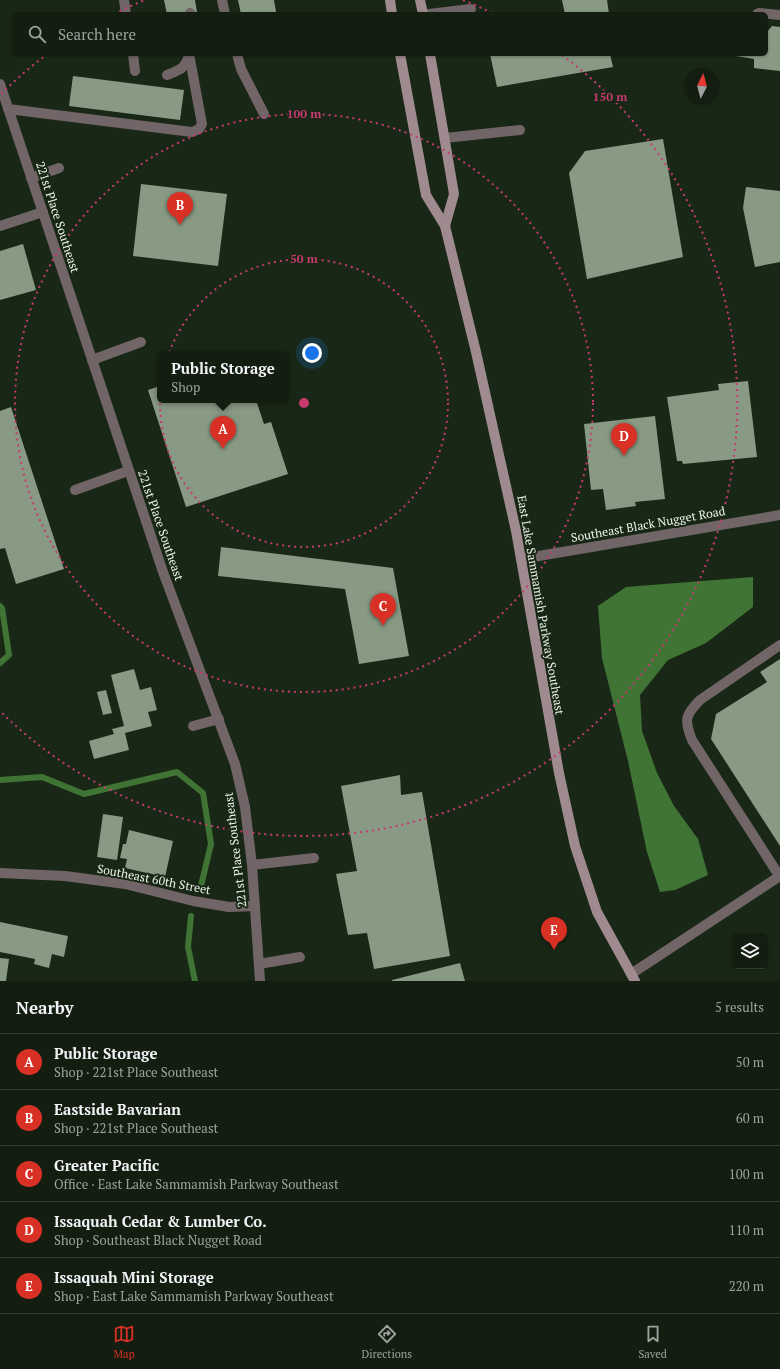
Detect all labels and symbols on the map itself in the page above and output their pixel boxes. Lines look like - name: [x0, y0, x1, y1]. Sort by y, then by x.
- north arrow: [684, 68, 720, 104]
- text: 150 m: [593, 89, 627, 104]
- text: 100 m: [287, 106, 321, 121]
- street label: 221st Place Southeast: [33, 159, 83, 275]
- pin: B: [167, 192, 193, 225]
- text: 50 m: [290, 251, 318, 266]
- your location: [302, 343, 322, 363]
- centre of rings: [297, 396, 311, 410]
- pin: A: [210, 416, 236, 449]
- pin: D: [611, 423, 637, 456]
- street label: 221st Place Southeast: [135, 468, 187, 583]
- street label: East Lake Sammamish Parkway Southeast: [514, 494, 568, 716]
- street label: Southeast Black Nugget Road: [570, 503, 727, 545]
- pin: C: [370, 593, 396, 626]
- street label: 221st Place Southeast: [220, 791, 250, 909]
- street label: Southeast 60th Street: [96, 861, 213, 897]
- pin: E: [541, 917, 567, 950]

